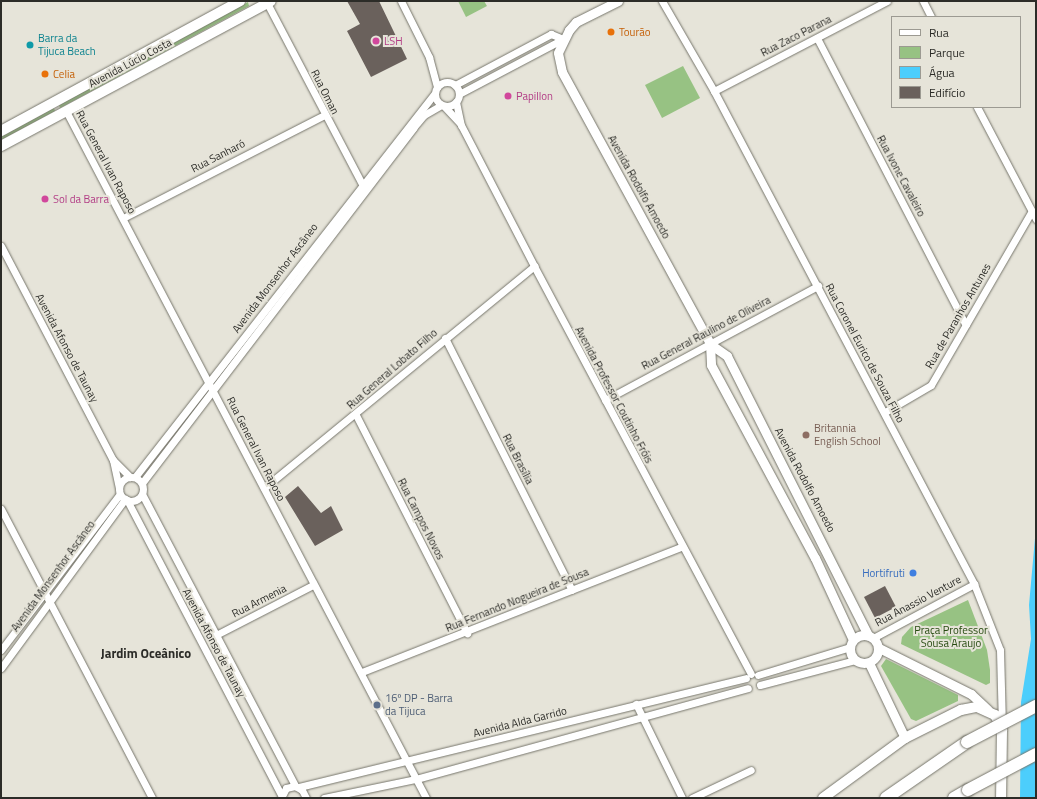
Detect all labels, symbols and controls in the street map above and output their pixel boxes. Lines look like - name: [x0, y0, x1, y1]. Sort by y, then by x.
- street label: Rua Zaco Parana: [758, 13, 834, 59]
- legend: [891, 16, 1021, 108]
- text: Rua: [929, 23, 949, 42]
- place label: Tourão: [619, 25, 651, 39]
- marker: Tourão: [606, 27, 616, 37]
- place label: Barra da Tijuca Beach: [38, 32, 96, 58]
- place label: LSH: [384, 34, 403, 48]
- street label: Avenida Lúcio Costa: [86, 36, 174, 90]
- marker: LSH: [371, 36, 381, 46]
- marker: Barra da Tijuca Beach: [25, 40, 35, 50]
- text: Parque: [929, 43, 965, 62]
- text: Água: [929, 63, 955, 82]
- place label: Celia: [53, 67, 75, 81]
- street label: Rua Oman: [308, 67, 342, 117]
- marker: Celia: [40, 69, 50, 79]
- text: Edifício: [929, 83, 965, 102]
- place label: Papillon: [516, 89, 553, 103]
- marker: Papillon: [503, 91, 513, 101]
- street label: Rua General Ivan Raposo: [73, 108, 139, 216]
- street label: Avenida Rodolfo Amoedo: [605, 133, 673, 241]
- street label: Rua Ivone Cavaleiro: [874, 133, 928, 219]
- street label: Rua Sanharó: [189, 137, 247, 175]
- place label: Sol da Barra: [53, 192, 109, 206]
- marker: Sol da Barra: [40, 194, 50, 204]
- street label: Avenida Monsenhor Ascâneo: [229, 221, 321, 335]
- street label: Rua de Paranhos Antunes: [922, 261, 994, 371]
- street label: Rua Coronel Eurico de Souza Filho: [823, 281, 907, 425]
- street label: Avenida Afonso de Taunay: [33, 292, 101, 404]
- street label: Rua General Raulino de Oliveira: [639, 293, 773, 373]
- street label: Avenida Professor Coutinho Fróis: [572, 324, 656, 466]
- street label: Rua General Lobato Filho: [344, 326, 440, 412]
- street label: Rua General Ivan Raposo: [224, 395, 288, 503]
- place label: Britannia English School: [814, 422, 881, 448]
- street label: Avenida Rodolfo Amoedo: [772, 426, 838, 534]
- marker: Britannia English School: [801, 430, 811, 440]
- street label: Rua Brasília: [500, 432, 536, 486]
- street label: Rua Campos Novos: [395, 476, 447, 562]
- street label: Avenida Monsenhor Ascâneo: [8, 518, 98, 634]
- street label: Rua Fernando Nogueira de Sousa: [443, 565, 591, 635]
- place label: Hortifruti: [862, 566, 905, 580]
- marker: Hortifruti: [908, 568, 918, 578]
- street label: Rua Anassio Venture: [873, 573, 963, 629]
- street label: Rua Armenia: [230, 582, 288, 620]
- street label: Avenida Afonso de Taunay: [180, 587, 248, 699]
- park label: Praça Professor Sousa Araujo: [914, 624, 988, 650]
- district label: Jardim Oceânico: [101, 645, 191, 661]
- place label: 16º DP - Barra da Tijuca: [385, 692, 453, 718]
- marker: 16º DP - Barra da Tijuca: [372, 700, 382, 710]
- street label: Avenida Alda Garrido: [472, 704, 568, 740]

